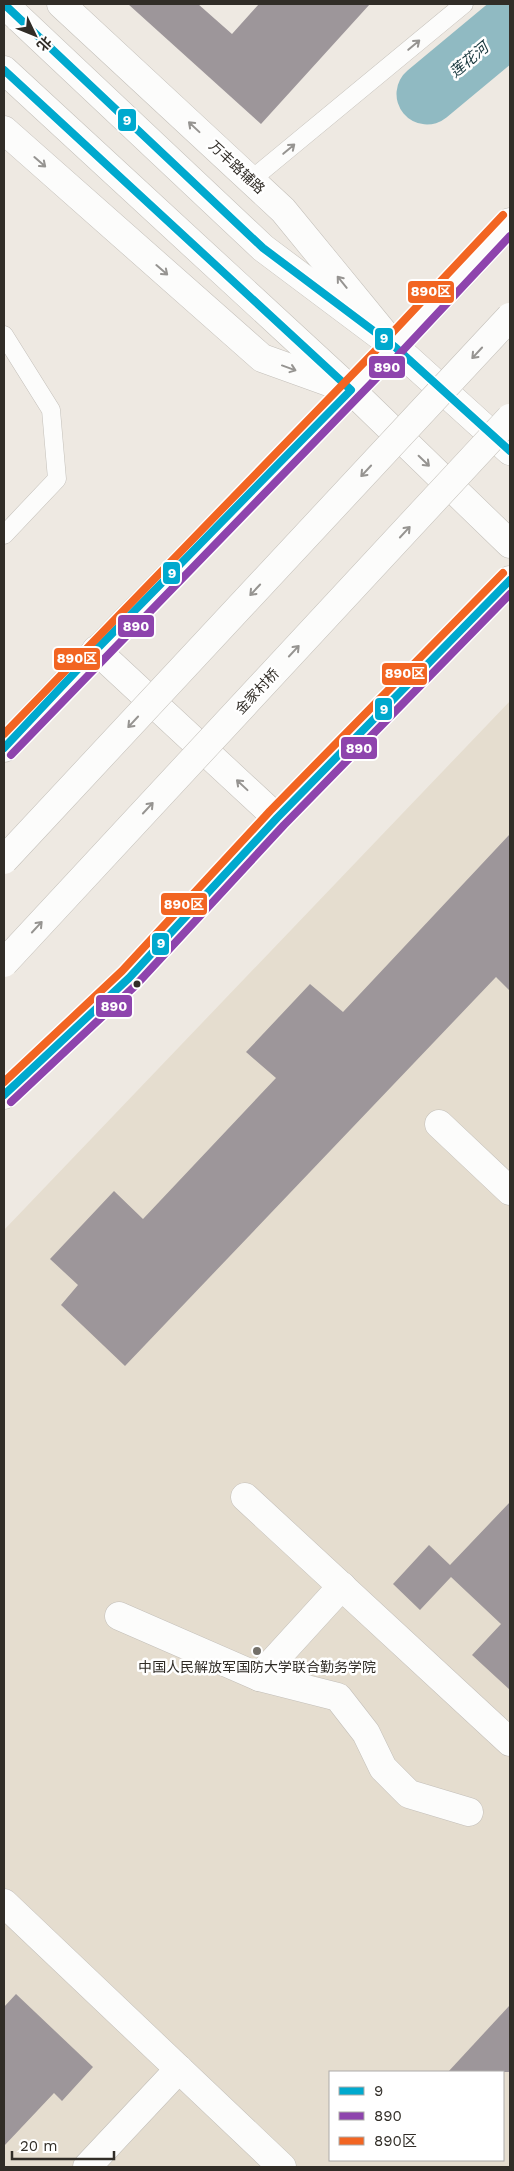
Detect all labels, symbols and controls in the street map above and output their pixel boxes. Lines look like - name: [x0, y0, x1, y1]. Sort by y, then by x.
- north arrow: [10, 10, 60, 60]
- text: 北: [34, 33, 55, 54]
- water label: 莲花河: [446, 37, 494, 81]
- one-way arrow: [407, 40, 420, 51]
- line badge: 9: [117, 108, 137, 132]
- text: 9: [123, 112, 131, 128]
- one-way arrow: [187, 121, 200, 133]
- street label: 万丰路辅路: [206, 137, 268, 197]
- one-way arrow: [282, 143, 295, 155]
- one-way arrow: [34, 156, 47, 168]
- one-way arrow: [155, 264, 168, 275]
- one-way arrow: [337, 275, 348, 288]
- line badge: 890区: [407, 280, 455, 304]
- text: 890区: [411, 283, 451, 299]
- line badge: 9: [374, 327, 394, 351]
- text: 9: [380, 330, 388, 346]
- one-way arrow: [471, 346, 483, 359]
- line badge: 890: [368, 355, 406, 379]
- text: 890: [374, 359, 400, 375]
- one-way arrow: [281, 364, 297, 373]
- one-way arrow: [418, 455, 430, 467]
- one-way arrow: [360, 465, 372, 478]
- one-way arrow: [399, 525, 411, 538]
- line badge: 9: [162, 561, 181, 585]
- text: 9: [168, 565, 176, 581]
- one-way arrow: [249, 584, 261, 597]
- line badge: 890: [117, 614, 155, 638]
- text: 890: [123, 618, 149, 634]
- one-way arrow: [288, 644, 300, 657]
- line badge: 890区: [53, 647, 101, 671]
- text: 890区: [57, 650, 97, 666]
- line badge: 890区: [381, 662, 428, 686]
- street label: 金家村桥: [232, 665, 282, 717]
- text: 890区: [385, 665, 425, 681]
- line badge: 9: [374, 697, 393, 721]
- text: 9: [380, 701, 388, 717]
- one-way arrow: [127, 716, 139, 728]
- line badge: 890: [340, 736, 378, 760]
- text: 890: [346, 740, 372, 756]
- one-way arrow: [235, 779, 248, 791]
- one-way arrow: [142, 802, 154, 814]
- line badge: 890区: [160, 892, 208, 916]
- text: 890区: [164, 896, 204, 912]
- one-way arrow: [31, 921, 43, 933]
- line badge: 9: [151, 932, 170, 956]
- text: 9: [157, 935, 165, 951]
- unlabelled marker: [132, 979, 142, 989]
- line badge: 890: [95, 994, 133, 1018]
- text: 890: [101, 998, 127, 1014]
- marker: 中国人民解放军国防大学联合勤务学院: [251, 1645, 263, 1657]
- place label: 中国人民解放军国防大学联合勤务学院: [138, 1659, 376, 1675]
- legend: [329, 2071, 504, 2161]
- text: 9: [374, 2082, 383, 2100]
- text: 890: [374, 2107, 402, 2125]
- scale bar: [12, 2128, 115, 2160]
- text: 890区: [374, 2132, 417, 2150]
- text: 20 m: [20, 2137, 58, 2155]

